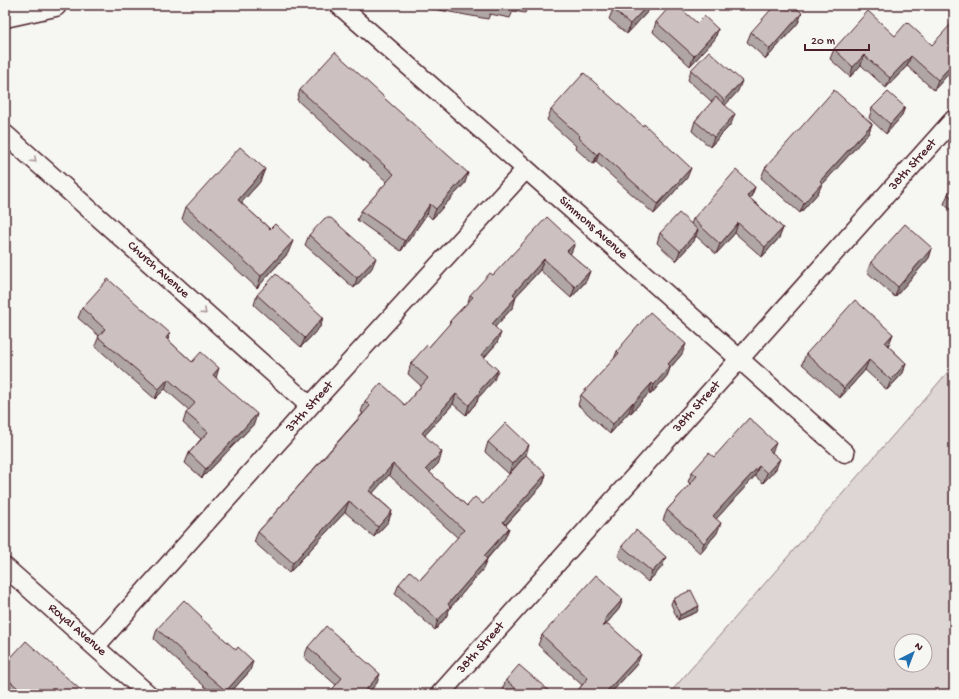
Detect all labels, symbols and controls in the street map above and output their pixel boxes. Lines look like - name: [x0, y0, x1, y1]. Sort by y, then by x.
- scale bar: [805, 26, 869, 52]
- text: 20 m: [811, 35, 836, 49]
- street label: 38th Street: [885, 135, 941, 195]
- one-way arrow: [29, 155, 37, 162]
- street label: Simmons Avenue: [556, 193, 631, 263]
- street label: Church Avenue: [124, 238, 192, 302]
- one-way arrow: [199, 307, 207, 314]
- street label: 37th Street: [282, 377, 338, 436]
- street label: 38th Street: [669, 377, 725, 437]
- street label: Royal Avenue: [45, 601, 109, 660]
- street label: 38th Street: [453, 618, 509, 678]
- north arrow: [893, 633, 933, 673]
- text: N: [912, 640, 925, 654]

